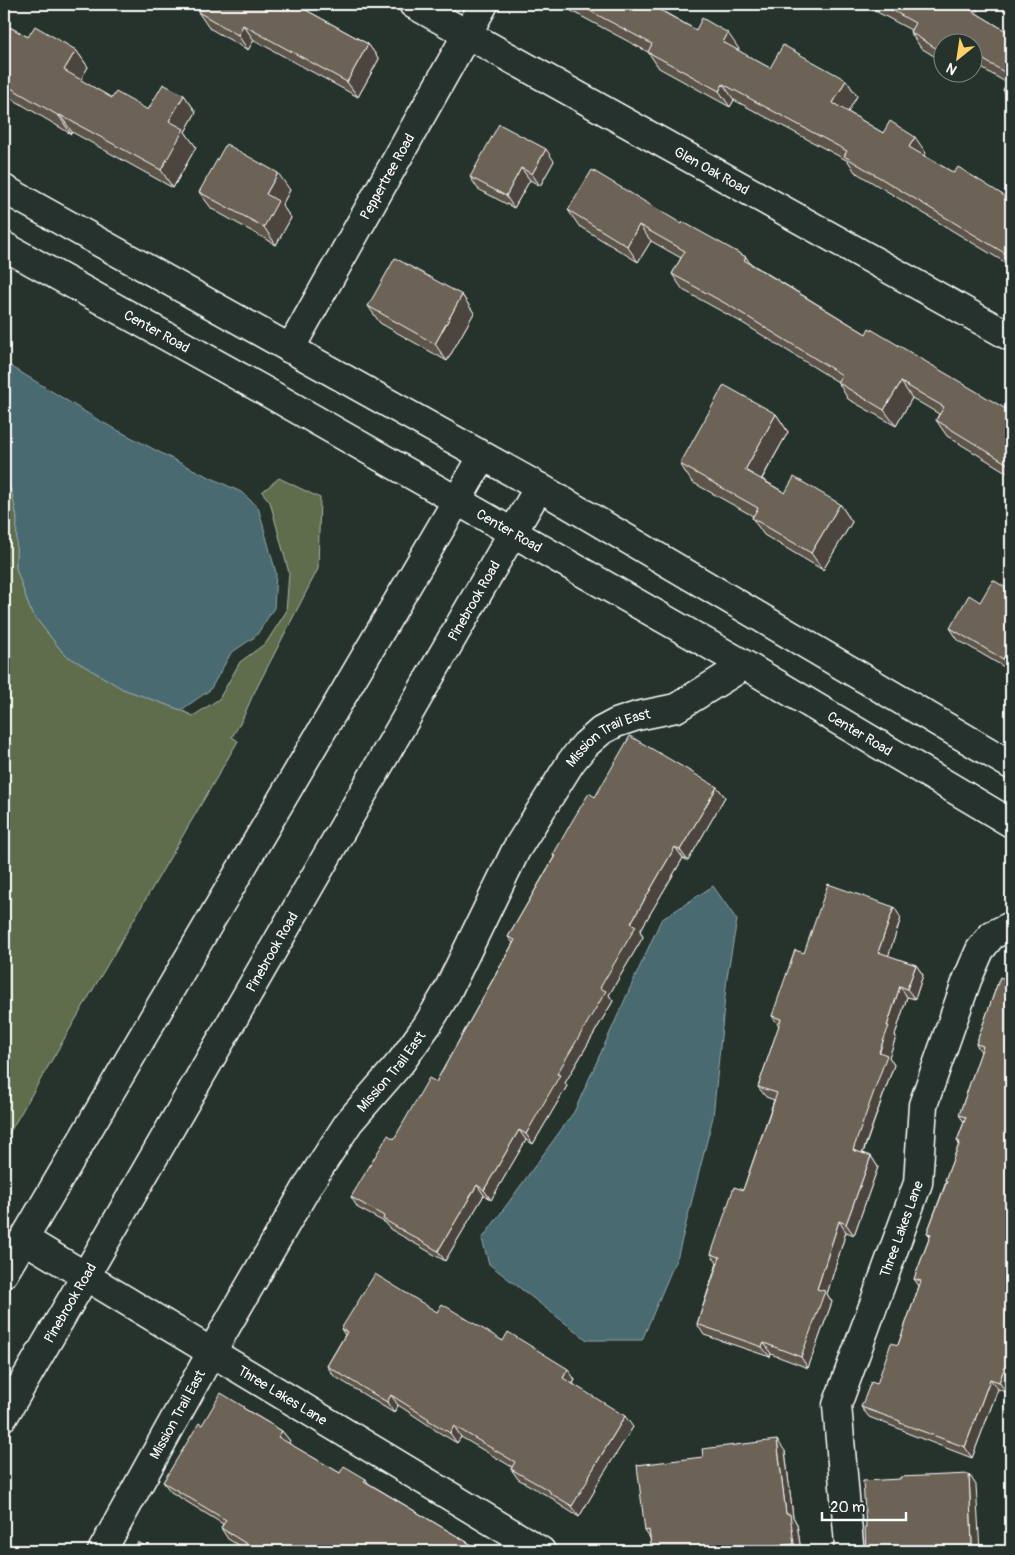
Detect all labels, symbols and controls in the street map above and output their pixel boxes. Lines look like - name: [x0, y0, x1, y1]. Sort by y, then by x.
- north arrow: [932, 32, 982, 82]
- text: N: [943, 59, 960, 79]
- street label: Peppertree Road: [357, 131, 418, 223]
- street label: Glen Oak Road: [671, 143, 752, 199]
- street label: Center Road: [121, 306, 193, 357]
- street label: Center Road: [473, 506, 545, 556]
- street label: Pinebrook Road: [444, 558, 504, 644]
- street label: Mission Trail East: [562, 705, 652, 771]
- street label: Center Road: [824, 708, 895, 760]
- street label: Pinebrook Road: [243, 909, 302, 995]
- street label: Mission Trail East: [353, 1028, 429, 1116]
- street label: Three Lakes Lane: [876, 1179, 927, 1280]
- street label: Pinebrook Road: [40, 1260, 100, 1346]
- street label: Three Lakes Lane: [235, 1362, 330, 1429]
- street label: Mission Trail East: [146, 1367, 209, 1462]
- scale bar: [822, 1490, 906, 1522]
- text: 20 m: [830, 1498, 865, 1517]

